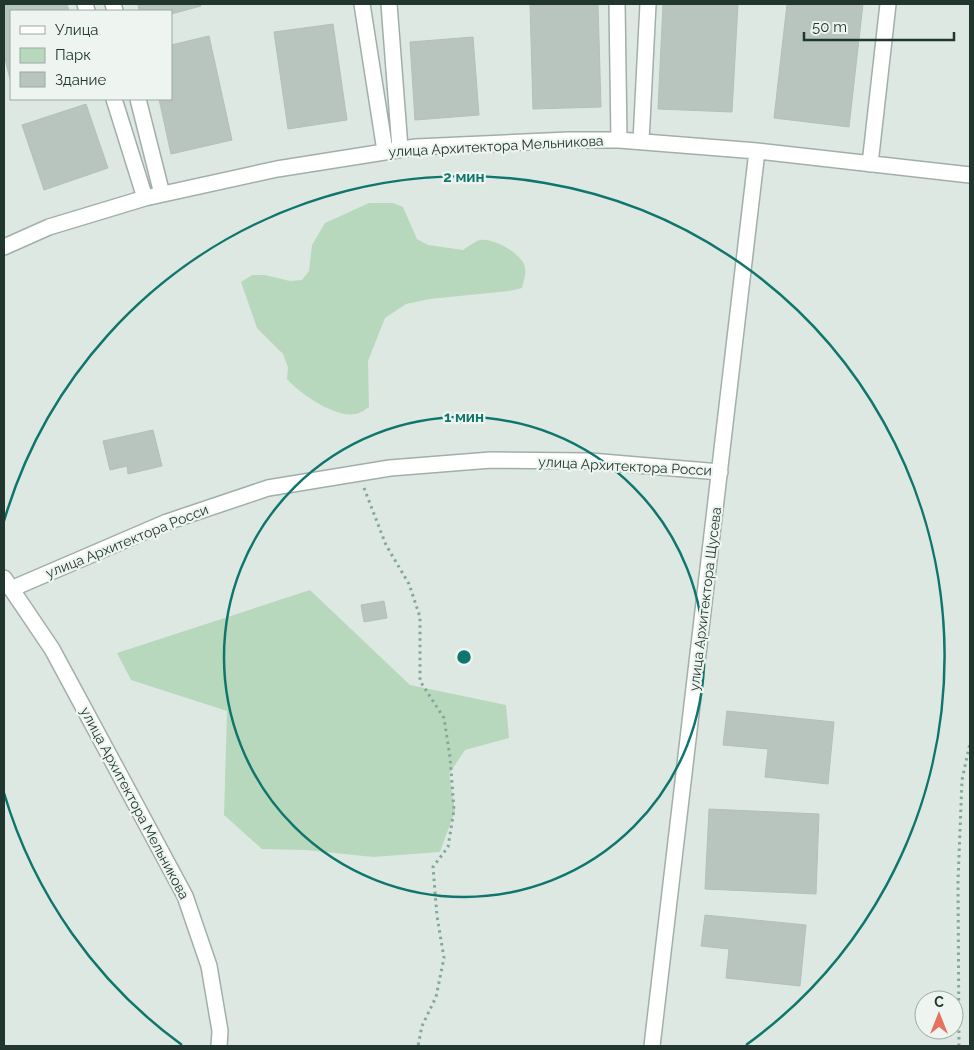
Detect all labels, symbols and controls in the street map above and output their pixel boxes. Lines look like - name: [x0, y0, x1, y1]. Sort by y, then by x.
- legend: [10, 10, 172, 100]
- scale bar: [804, 10, 954, 42]
- text: 50 m: [812, 18, 847, 36]
- text: Улица: [55, 21, 99, 39]
- text: Парк: [55, 46, 91, 64]
- text: Здание: [55, 71, 107, 89]
- street label: улица Архитектора Мельникова: [388, 132, 604, 160]
- text: 2 мин: [443, 168, 485, 186]
- text: 1 мин: [444, 408, 484, 426]
- street label: улица Архитектора Росси: [538, 453, 712, 479]
- street label: улица Архитектора Росси: [43, 501, 211, 581]
- street label: улица Архитектора Щусева: [686, 506, 724, 692]
- centre of rings: [455, 648, 473, 666]
- street label: улица Архитектора Мельникова: [77, 704, 193, 902]
- north arrow: [914, 990, 964, 1040]
- text: С: [934, 994, 944, 1010]

